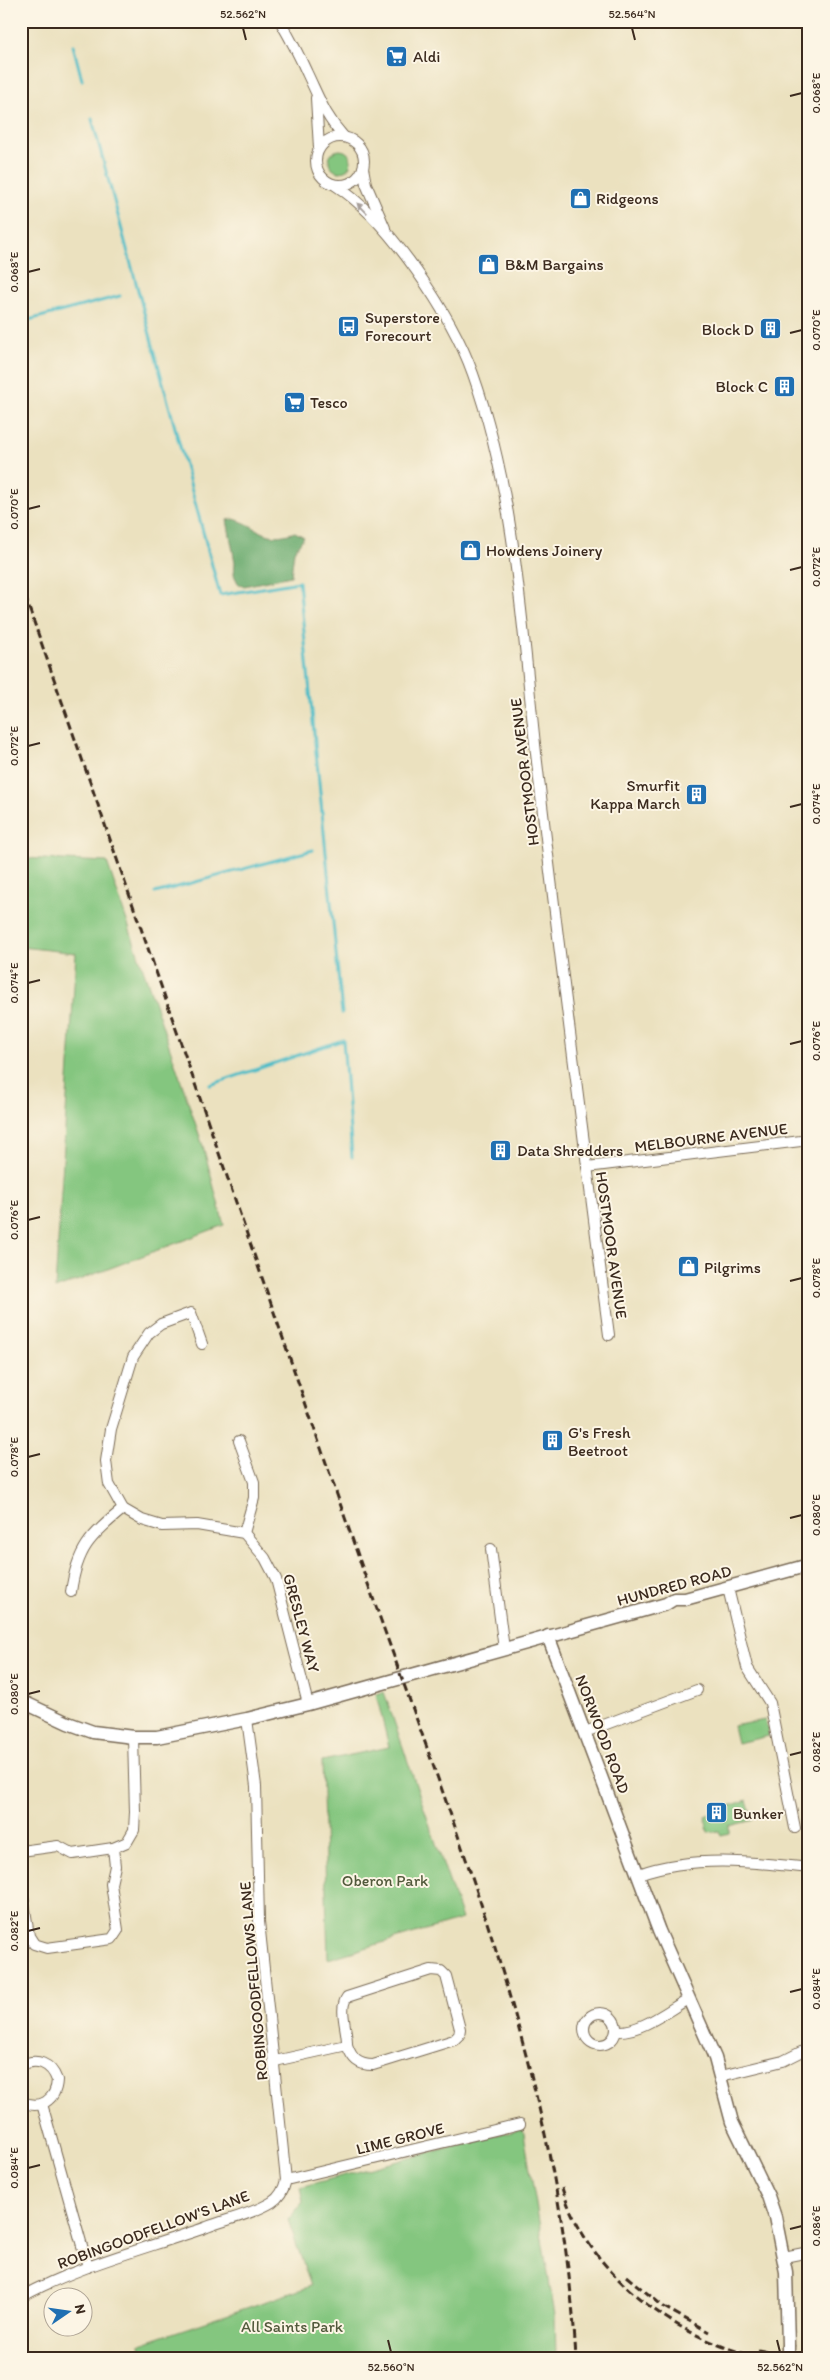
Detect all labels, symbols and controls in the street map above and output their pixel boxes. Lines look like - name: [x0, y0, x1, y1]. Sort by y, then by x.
- text: 52.562°N: [220, 7, 266, 21]
- text: 52.564°N: [608, 7, 656, 21]
- supermarket icon: Aldi: [385, 44, 409, 68]
- place label: Aldi: [413, 47, 440, 66]
- text: 0.068°E: [809, 72, 823, 113]
- shop icon: Ridgeons: [568, 186, 592, 210]
- place label: Ridgeons: [596, 189, 659, 208]
- one-way arrow: [356, 202, 368, 214]
- text: 0.068°E: [7, 251, 21, 292]
- shop icon: B&M Bargains: [477, 252, 501, 276]
- place label: B&M Bargains: [505, 255, 604, 274]
- place label: Superstore Forecourt: [365, 308, 440, 345]
- text: 0.070°E: [809, 309, 823, 351]
- bus stop icon: Superstore Forecourt: [337, 314, 361, 338]
- building icon: Block D: [758, 317, 782, 341]
- place label: Block D: [702, 320, 754, 339]
- building icon: Block C: [772, 374, 796, 398]
- place label: Block C: [716, 377, 768, 396]
- supermarket icon: Tesco: [282, 390, 306, 414]
- place label: Tesco: [310, 393, 348, 412]
- text: 0.070°E: [7, 488, 21, 530]
- shop icon: Howdens Joinery: [458, 538, 482, 562]
- place label: Howdens Joinery: [486, 541, 603, 560]
- text: 0.072°E: [809, 547, 823, 587]
- street label: HOSTMOOR AVENUE: [506, 697, 543, 847]
- text: 0.072°E: [7, 726, 21, 766]
- place label: Smurfit Kappa March: [590, 776, 680, 813]
- building icon: Smurfit Kappa March: [684, 782, 708, 806]
- text: 0.074°E: [809, 783, 823, 825]
- text: 0.074°E: [7, 962, 21, 1004]
- text: 0.076°E: [809, 1021, 823, 1061]
- street label: MELBOURNE AVENUE: [634, 1119, 789, 1156]
- building icon: Data Shredders: [489, 1138, 513, 1162]
- place label: Data Shredders: [517, 1141, 623, 1160]
- street label: HOSTMOOR AVENUE: [592, 1170, 631, 1320]
- text: 0.076°E: [7, 1200, 21, 1240]
- shop icon: Pilgrims: [676, 1255, 700, 1279]
- text: 0.078°E: [809, 1257, 823, 1298]
- place label: Pilgrims: [704, 1258, 761, 1277]
- place label: G's Fresh Beetroot: [568, 1423, 631, 1460]
- building icon: G's Fresh Beetroot: [540, 1429, 564, 1453]
- text: 0.078°E: [7, 1436, 21, 1477]
- text: 0.080°E: [809, 1494, 823, 1536]
- street label: HUNDRED ROAD: [615, 1561, 734, 1610]
- street label: GRESLEY WAY: [279, 1572, 324, 1675]
- street label: NORWOOD ROAD: [571, 1672, 634, 1796]
- text: 0.080°E: [7, 1673, 21, 1715]
- text: 0.082°E: [809, 1731, 823, 1772]
- building icon: Bunker: [705, 1801, 729, 1825]
- place label: Bunker: [733, 1804, 784, 1823]
- park label: Oberon Park: [342, 1871, 428, 1890]
- street label: ROBINGOODFELLOWS LANE: [235, 1881, 272, 2081]
- text: 0.082°E: [7, 1910, 21, 1951]
- text: 0.084°E: [809, 1968, 823, 2010]
- street label: LIME GROVE: [354, 2118, 446, 2159]
- text: 0.084°E: [7, 2147, 21, 2189]
- street label: ROBINGOODFELLOW'S LANE: [55, 2186, 252, 2273]
- text: 0.086°E: [809, 2205, 823, 2246]
- north arrow: [42, 2288, 92, 2338]
- text: N: [71, 2303, 90, 2316]
- park label: All Saints Park: [241, 2317, 344, 2336]
- text: 52.560°N: [367, 2360, 415, 2374]
- text: 52.562°N: [757, 2360, 803, 2374]

